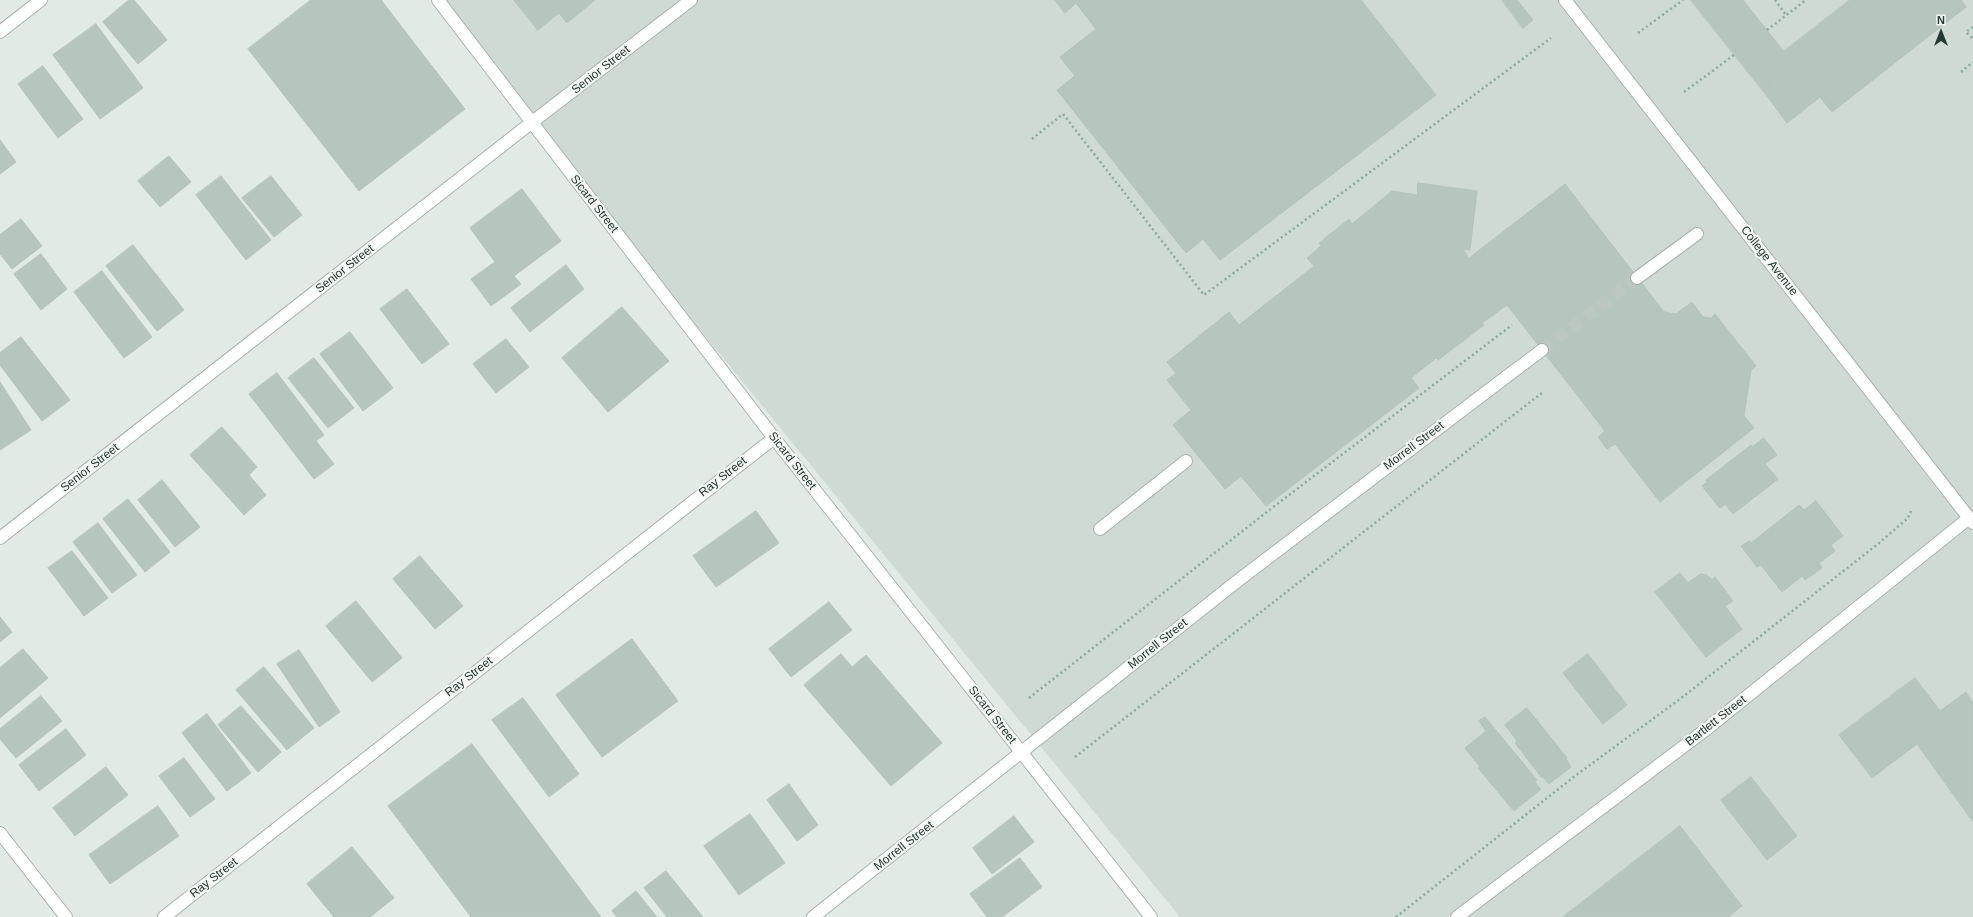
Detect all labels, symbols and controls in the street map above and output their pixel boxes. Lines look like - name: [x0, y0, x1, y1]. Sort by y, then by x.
- north arrow: [1921, 12, 1961, 52]
- text: N: [1937, 14, 1945, 26]
- street label: Senior Street: [569, 43, 633, 97]
- street label: Sicard Street: [567, 172, 621, 236]
- street label: College Avenue: [1737, 223, 1801, 299]
- street label: Senior Street: [313, 242, 377, 296]
- street label: Morrell Street: [1381, 419, 1447, 473]
- street label: Sicard Street: [765, 429, 819, 493]
- street label: Senior Street: [58, 441, 122, 495]
- street label: Ray Street: [696, 454, 750, 500]
- street label: Morrell Street: [1125, 616, 1191, 672]
- street label: Ray Street: [442, 654, 496, 700]
- street label: Sicard Street: [965, 683, 1019, 747]
- street label: Bartlett Street: [1683, 693, 1749, 749]
- street label: Morrell Street: [871, 818, 937, 874]
- street label: Ray Street: [187, 855, 241, 901]

